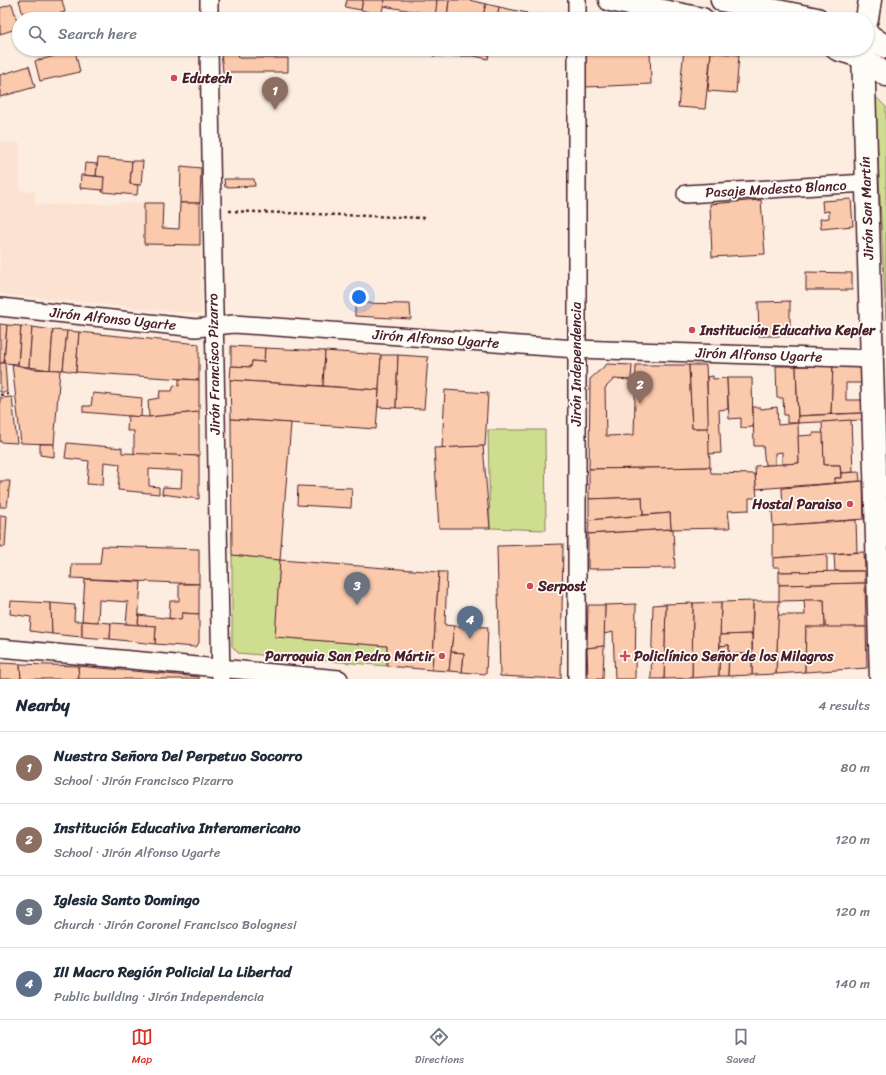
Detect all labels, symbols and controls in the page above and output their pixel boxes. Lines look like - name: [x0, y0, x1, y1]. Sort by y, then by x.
- search box: [12, 12, 874, 56]
- text: Search here: [58, 21, 137, 47]
- icon: search: [26, 23, 48, 45]
- place label: Edutech: [182, 66, 233, 91]
- marker: Edutech: [169, 73, 179, 83]
- pin: 1: [262, 77, 288, 110]
- street label: Jirón San Martín: [853, 156, 881, 261]
- street label: Pasaje Modesto Blanco: [705, 173, 847, 205]
- your location: [349, 287, 369, 307]
- street label: Jirón Francisco Pizarro: [200, 293, 228, 436]
- street label: Jirón Alfonso Ugarte: [48, 300, 177, 338]
- street label: Jirón Independencia: [564, 301, 589, 427]
- place label: Institución Educativa Kepler: [699, 318, 876, 343]
- street label: Jirón Alfonso Ugarte: [371, 322, 500, 356]
- marker: Institución Educativa Kepler: [687, 325, 697, 335]
- street label: Jirón Alfonso Ugarte: [694, 340, 823, 370]
- pin: 2: [627, 371, 653, 404]
- place label: Hostal Paraiso: [751, 492, 842, 517]
- marker: Hostal Paraiso: [845, 499, 855, 509]
- pin: 3: [344, 572, 370, 605]
- place label: Serpost: [537, 574, 587, 599]
- marker: Serpost: [525, 581, 535, 591]
- pin: 4: [457, 606, 483, 639]
- place label: Parroquia San Pedro Mártir: [265, 644, 435, 669]
- place label: Policlínico Señor de los Milagros: [634, 644, 834, 669]
- marker: Policlínico Señor de los Milagros: [619, 650, 631, 662]
- marker: Parroquia San Pedro Mártir: [437, 651, 447, 661]
- text: Nearby: [16, 690, 70, 720]
- text: 4 results: [818, 694, 870, 717]
- text: Nuestra Señora Del Perpetuo Socorro: [54, 743, 302, 769]
- text: 1: [26, 756, 32, 779]
- text: 80 m: [841, 756, 870, 779]
- text: School · Jirón Francisco Pizarro: [54, 769, 234, 792]
- text: Institución Educativa Interamericano: [54, 815, 301, 841]
- text: 2: [25, 828, 33, 851]
- text: 120 m: [835, 828, 870, 851]
- text: School · Jirón Alfonso Ugarte: [54, 841, 221, 864]
- text: Iglesia Santo Domingo: [54, 887, 200, 913]
- text: 3: [25, 900, 33, 923]
- text: 120 m: [835, 900, 870, 923]
- text: Church · Jirón Coronel Francisco Bolognesi: [54, 913, 297, 936]
- text: III Macro Región Policial La Libertad: [54, 959, 291, 985]
- text: 4: [25, 972, 33, 995]
- text: 140 m: [835, 972, 870, 995]
- text: Public building · Jirón Independencia: [54, 985, 264, 1008]
- tab: Map: [131, 1026, 153, 1069]
- tab: Directions: [415, 1026, 464, 1069]
- tab: Saved: [726, 1026, 755, 1069]

